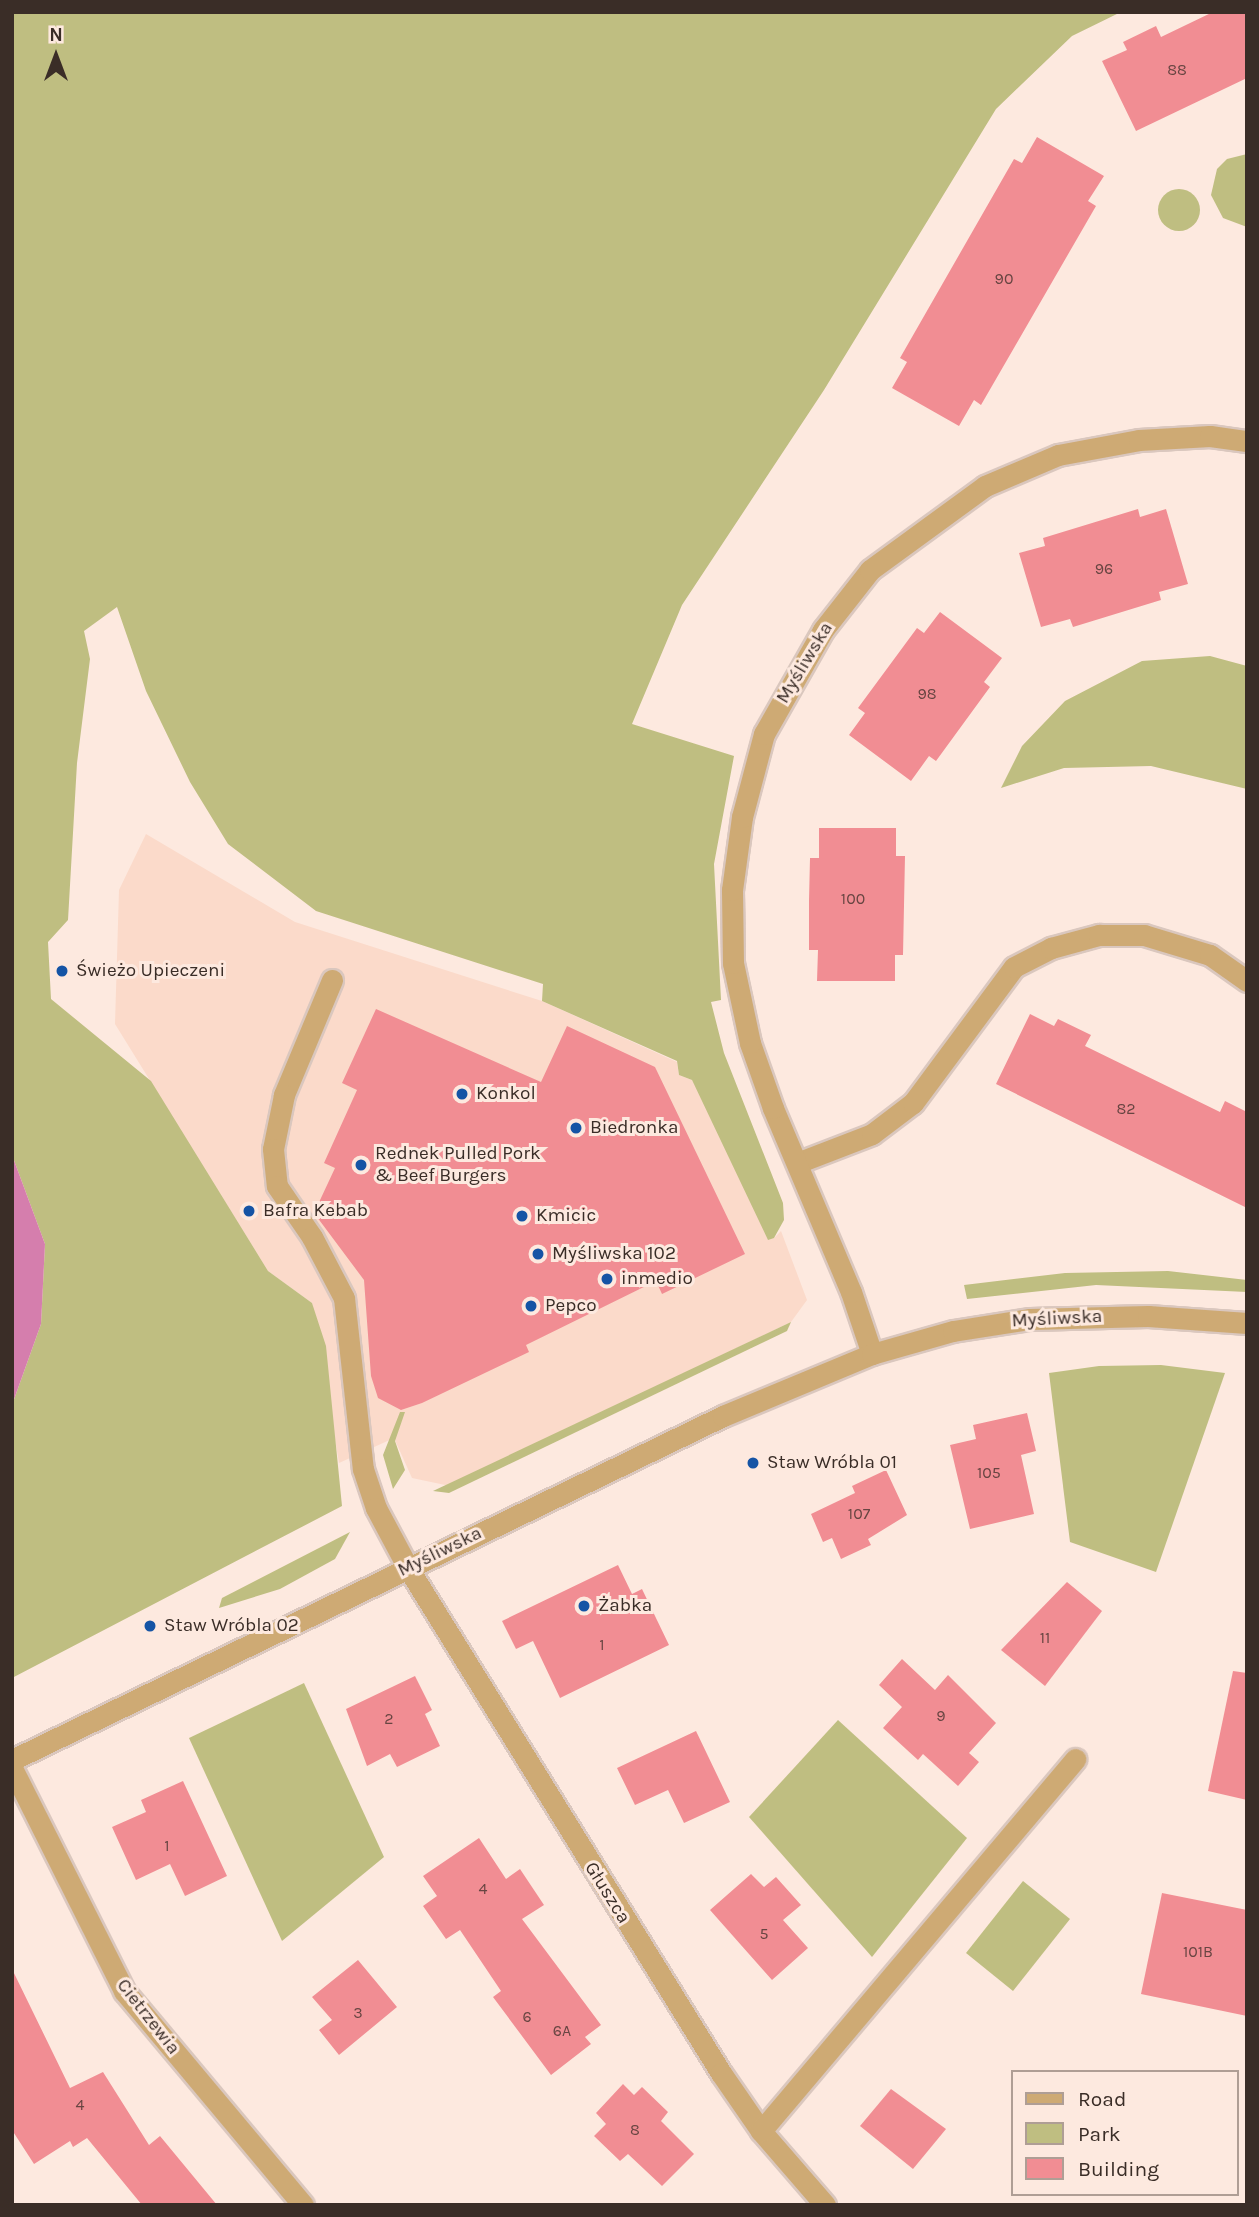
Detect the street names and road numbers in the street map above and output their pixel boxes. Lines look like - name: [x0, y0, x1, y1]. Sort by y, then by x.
- street label: Myśliwska: [772, 618, 838, 708]
- street label: Myśliwska: [1011, 1305, 1103, 1333]
- street label: Myśliwska: [394, 1522, 486, 1582]
- street label: Głuszca: [579, 1858, 635, 1928]
- street label: Cietrzewia: [111, 1975, 185, 2059]

